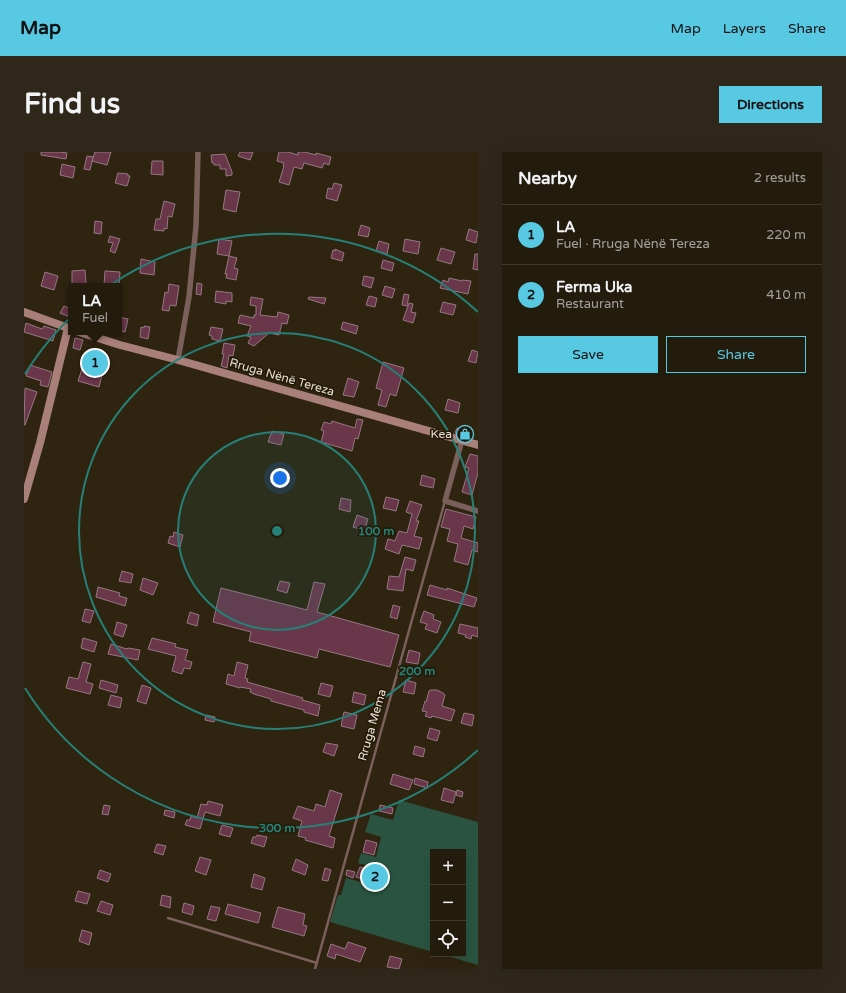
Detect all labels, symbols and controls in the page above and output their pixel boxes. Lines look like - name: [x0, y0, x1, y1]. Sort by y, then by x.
- text: Map: [20, 17, 61, 39]
- text: Map: [671, 20, 701, 37]
- text: Layers: [723, 20, 766, 37]
- text: Share: [788, 20, 826, 37]
- button: Directions: [719, 86, 822, 123]
- text: Find us: [24, 87, 120, 121]
- text: Nearby: [518, 168, 577, 189]
- text: 2 results: [754, 170, 806, 186]
- text: LA: [556, 218, 576, 236]
- text: 1: [527, 227, 535, 243]
- text: 220 m: [766, 227, 806, 243]
- text: Fuel · Rruga Nënë Tereza: [556, 236, 710, 252]
- text: Ferma Uka: [556, 278, 633, 296]
- popup: [68, 283, 122, 335]
- text: 2: [527, 287, 535, 303]
- text: 410 m: [766, 287, 806, 303]
- text: LA: [82, 292, 102, 310]
- text: Restaurant: [556, 296, 624, 312]
- text: Fuel: [82, 310, 108, 326]
- button: Save: [518, 336, 658, 373]
- button: Share: [666, 336, 806, 373]
- pin: 1: [82, 348, 108, 378]
- street label: Rruga Nënë Tereza: [228, 355, 336, 399]
- shop icon: Kea: [455, 424, 475, 444]
- place label: Kea: [430, 427, 452, 441]
- your location: [270, 468, 290, 488]
- centre of rings: [270, 524, 284, 538]
- text: 100 m: [358, 524, 394, 538]
- text: 200 m: [399, 664, 435, 678]
- street label: Rruga Mema: [355, 688, 389, 762]
- text: 300 m: [259, 821, 295, 835]
- map controls: [430, 849, 466, 957]
- button: +: [430, 849, 466, 885]
- pin: 2: [362, 862, 388, 892]
- button: −: [430, 885, 466, 921]
- button: locate: [430, 921, 466, 957]

